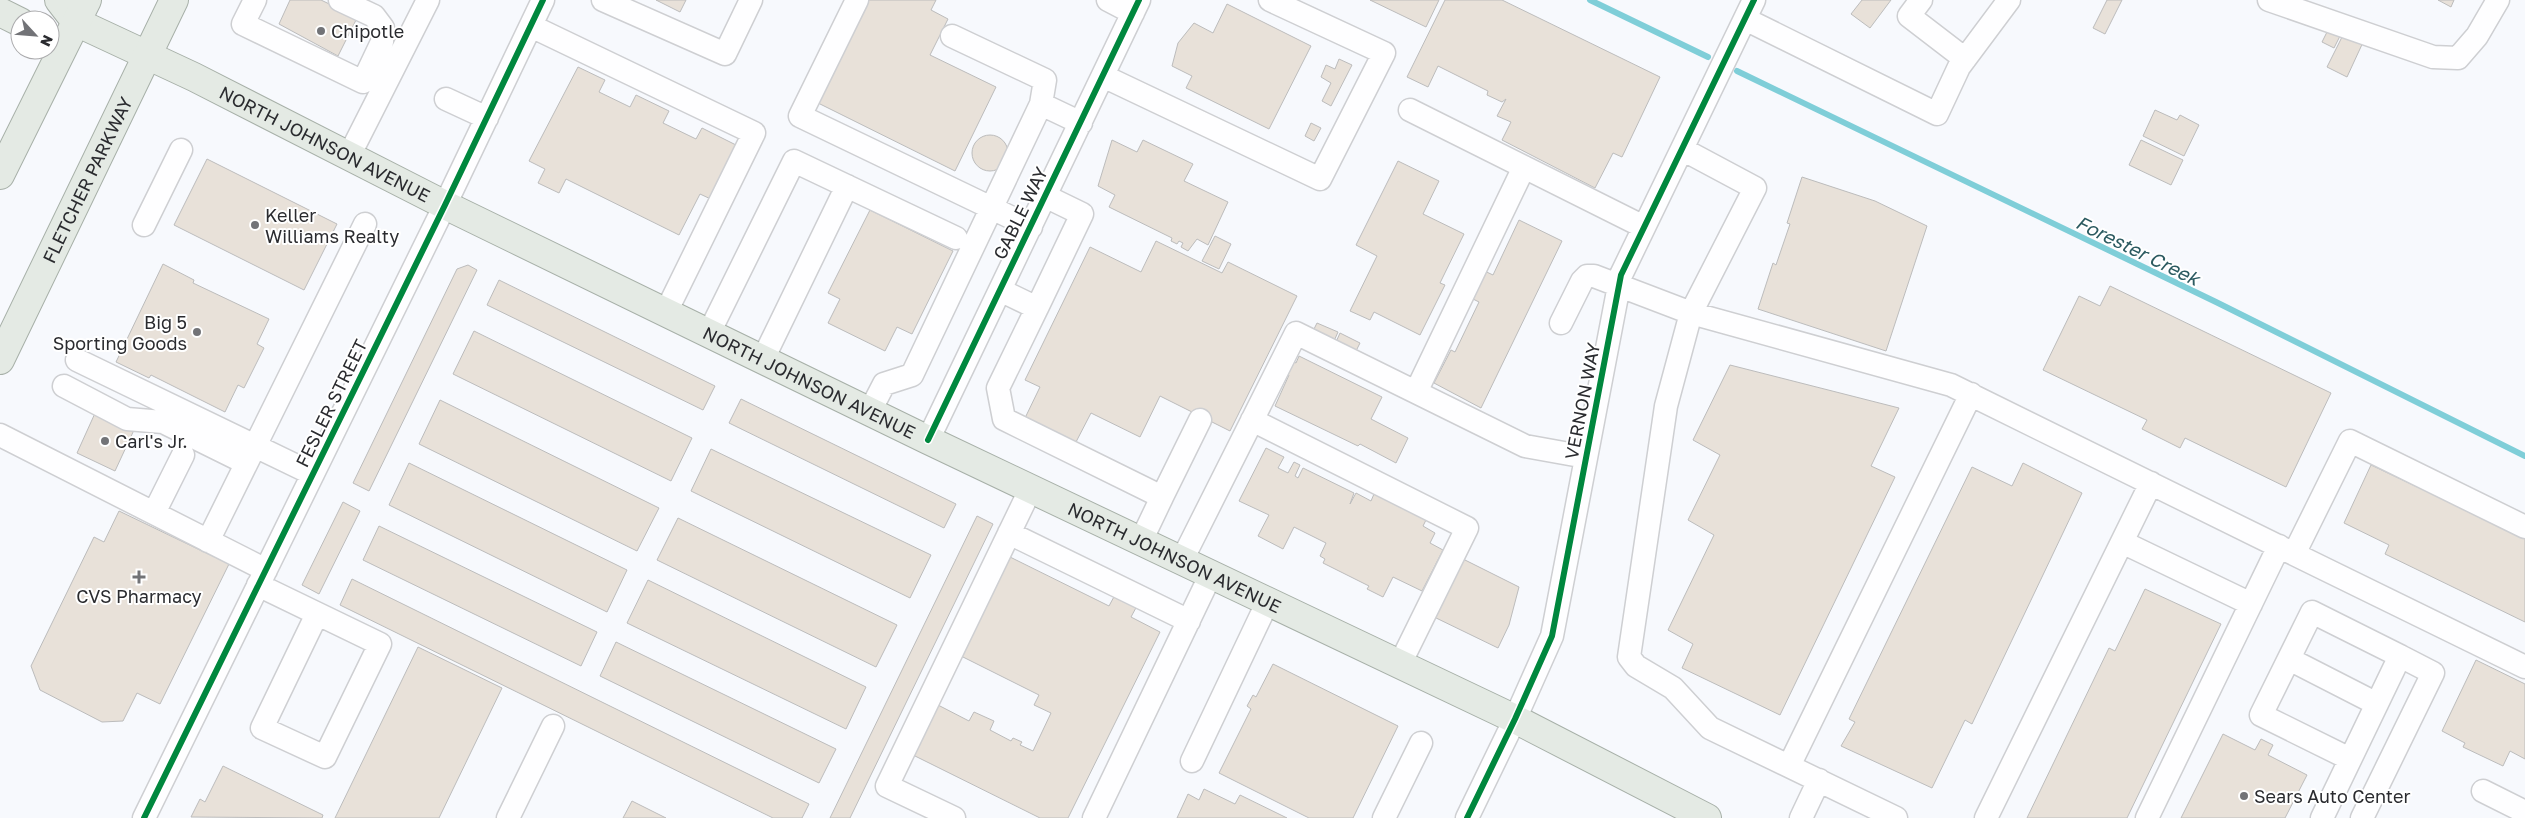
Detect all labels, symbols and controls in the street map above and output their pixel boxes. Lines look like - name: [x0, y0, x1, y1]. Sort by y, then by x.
- north arrow: [10, 10, 60, 60]
- place label: Chipotle: [331, 20, 404, 42]
- marker: Chipotle: [315, 25, 327, 37]
- text: N: [37, 32, 57, 49]
- street label: NORTH JOHNSON AVENUE: [216, 81, 434, 207]
- street label: FLETCHER PARKWAY: [38, 93, 137, 267]
- street label: GABLE WAY: [988, 163, 1052, 263]
- place label: Keller Williams Realty: [265, 204, 399, 247]
- water label: Forester Creek: [2073, 210, 2206, 291]
- marker: Keller Williams Realty: [249, 219, 261, 231]
- place label: Big 5 Sporting Goods: [53, 311, 187, 354]
- street label: NORTH JOHNSON AVENUE: [700, 321, 919, 443]
- marker: Big 5 Sporting Goods: [191, 326, 203, 338]
- street label: FESLER STREET: [291, 336, 371, 470]
- street label: VERNON WAY: [1560, 340, 1604, 461]
- place label: Carl's Jr.: [115, 430, 188, 452]
- marker: Carl's Jr.: [99, 435, 111, 447]
- street label: NORTH JOHNSON AVENUE: [1065, 497, 1285, 617]
- marker: CVS Pharmacy: [133, 571, 145, 583]
- place label: CVS Pharmacy: [76, 585, 202, 607]
- place label: Sears Auto Center: [2254, 785, 2411, 807]
- marker: Sears Auto Center: [2238, 790, 2250, 802]

